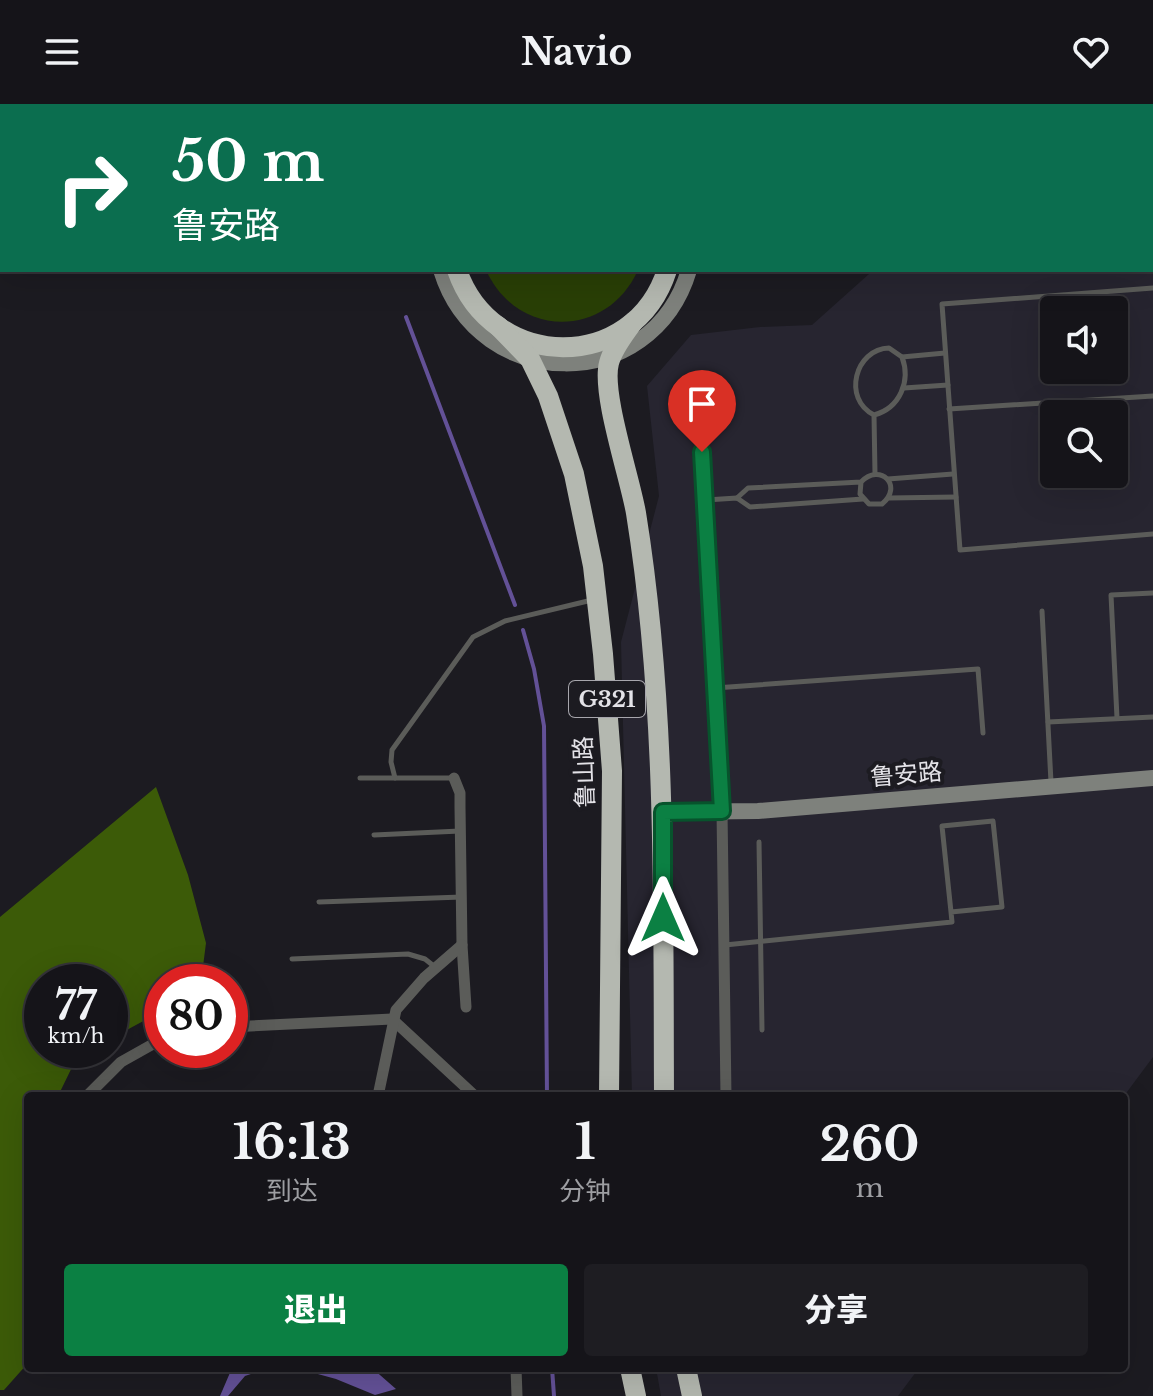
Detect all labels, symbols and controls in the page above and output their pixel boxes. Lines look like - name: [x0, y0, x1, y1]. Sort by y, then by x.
- icon: menu: [40, 30, 84, 74]
- text: Navio: [521, 30, 632, 75]
- icon: heart: [1069, 30, 1113, 74]
- text: 50 m: [172, 127, 324, 196]
- icon: right: [40, 136, 144, 240]
- text: 鲁安路: [172, 203, 280, 248]
- map controls: [1040, 296, 1128, 488]
- button: sound: [1040, 296, 1128, 384]
- pin: [668, 370, 736, 452]
- icon: arrive: [680, 382, 724, 426]
- button: search: [1040, 400, 1128, 488]
- road number: G321: [569, 681, 645, 717]
- street label: 鲁山路: [568, 736, 600, 808]
- street label: 鲁安路: [869, 756, 943, 792]
- position arrow: [621, 876, 705, 960]
- speed limit sign: 80: [144, 964, 248, 1068]
- text: 77: [55, 981, 97, 1031]
- text: km/h: [48, 1024, 104, 1048]
- text: 16:13: [232, 1112, 351, 1172]
- text: 1: [575, 1112, 596, 1172]
- text: 260: [820, 1114, 920, 1174]
- text: m: [856, 1172, 884, 1204]
- text: 到达: [266, 1175, 318, 1207]
- text: 分钟: [559, 1175, 611, 1207]
- button: 退出: [64, 1264, 568, 1356]
- button: 分享: [584, 1264, 1088, 1356]

